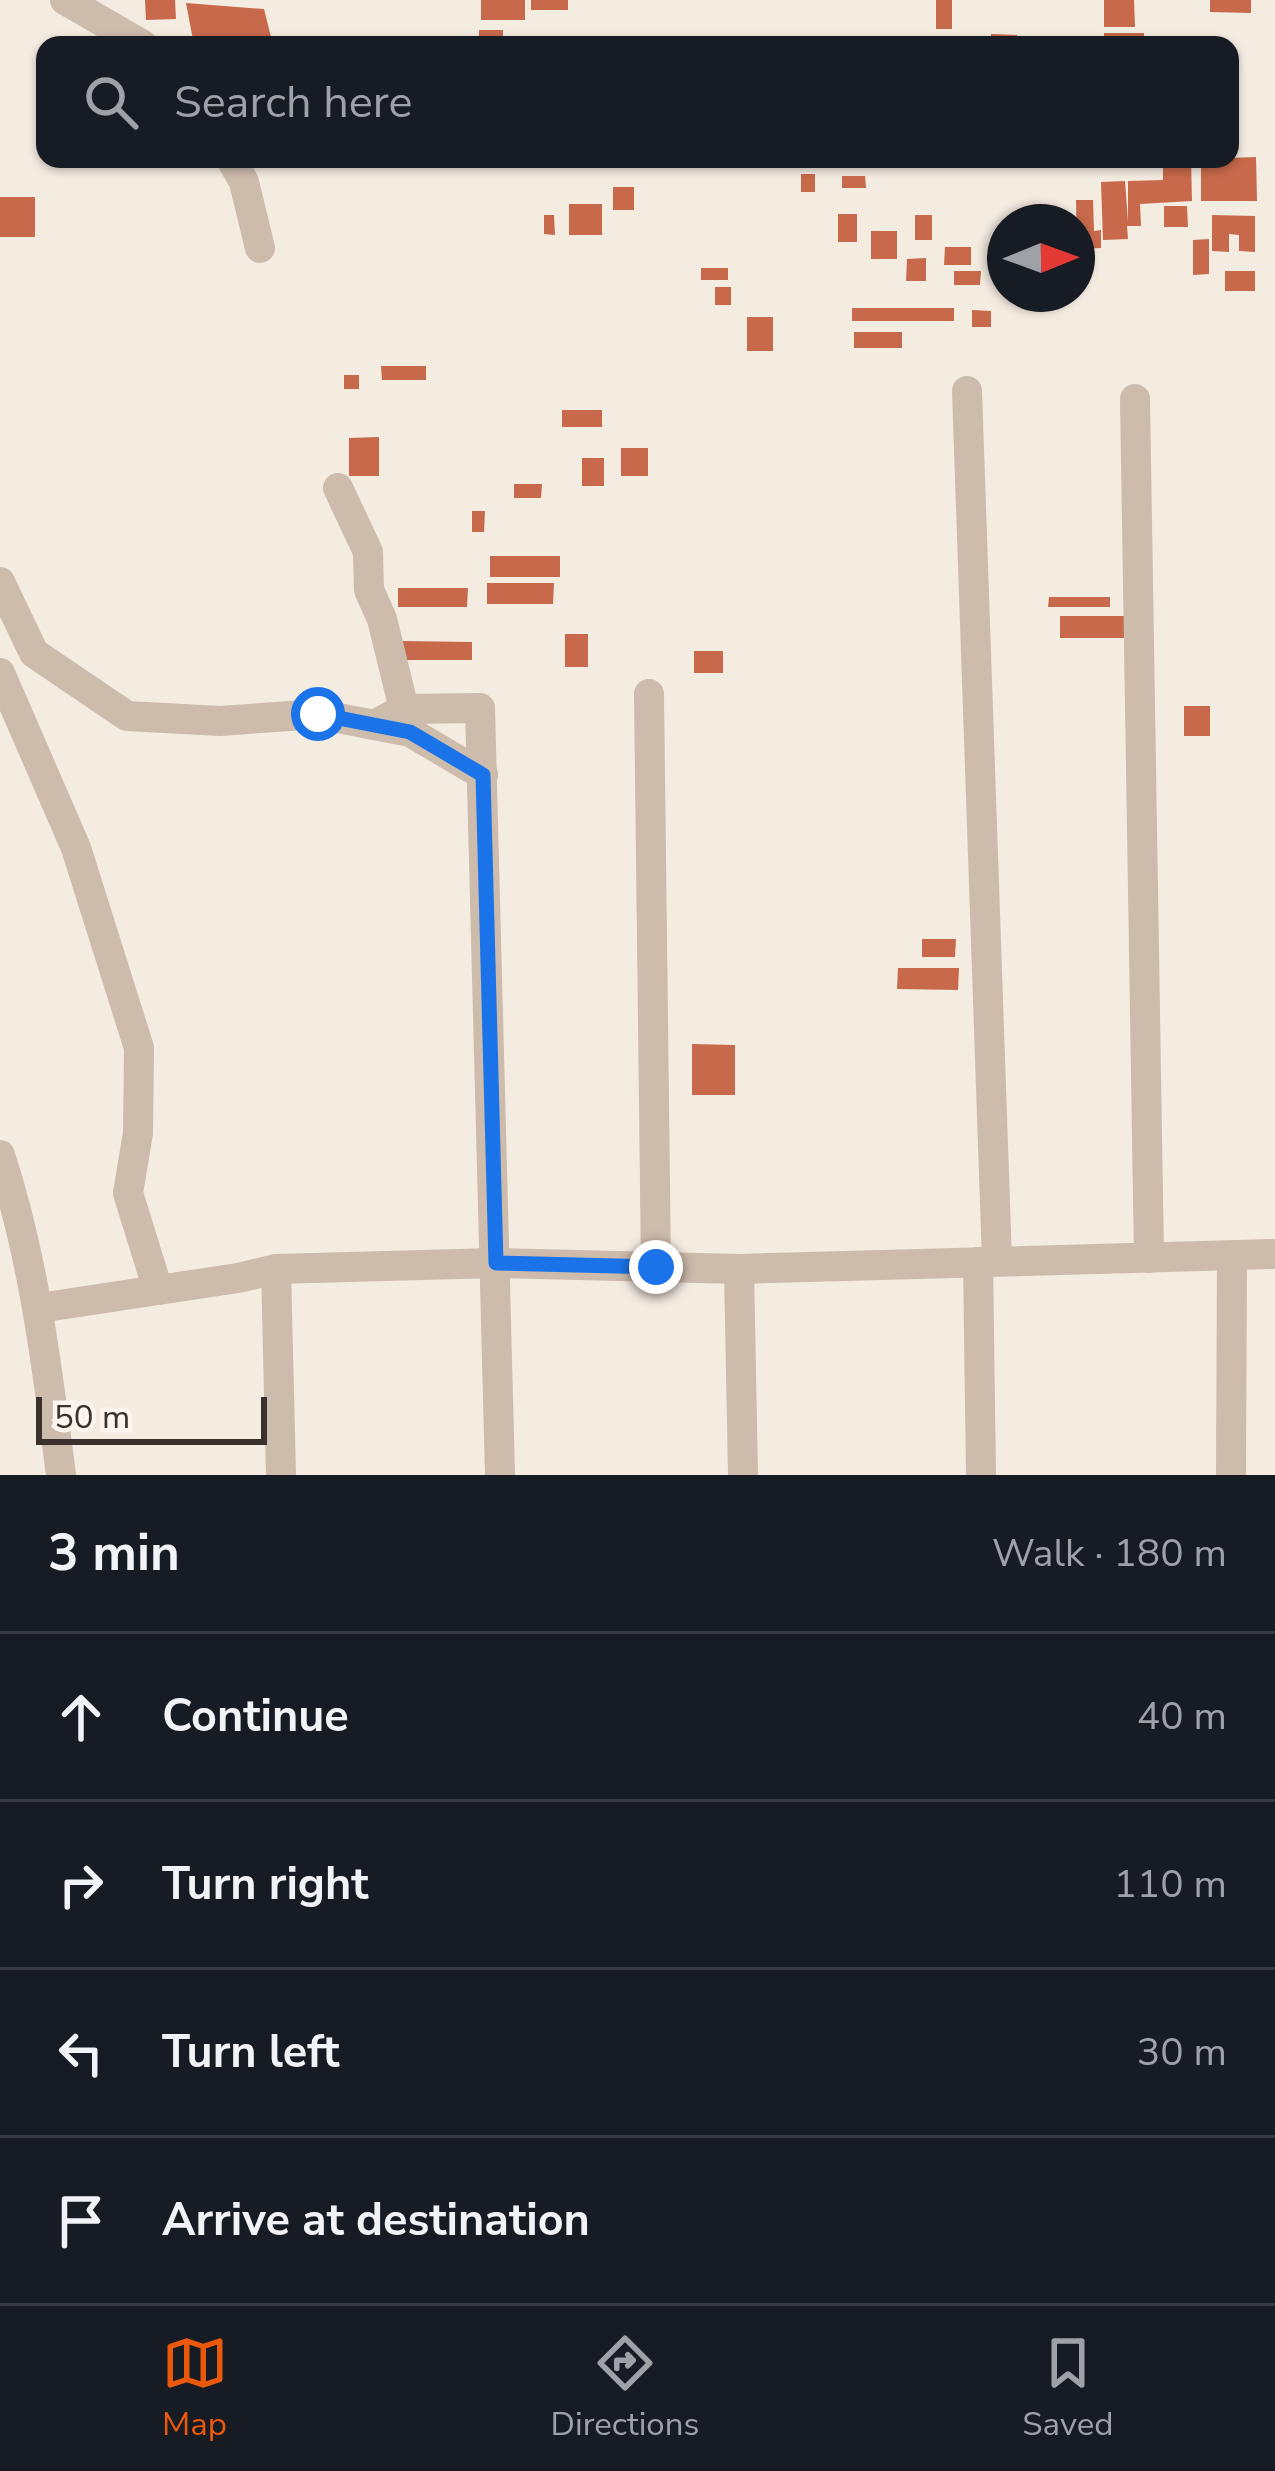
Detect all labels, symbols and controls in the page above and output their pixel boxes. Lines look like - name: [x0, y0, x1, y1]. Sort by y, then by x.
- search box: [36, 36, 1239, 168]
- icon: search: [78, 69, 144, 135]
- text: Search here: [174, 72, 413, 133]
- north arrow: [987, 204, 1095, 312]
- route start: [291, 687, 345, 741]
- route end: [629, 1240, 683, 1294]
- scale bar: [36, 1391, 267, 1444]
- text: 50 m: [54, 1395, 130, 1440]
- text: 3 min: [48, 1518, 180, 1588]
- text: Walk · 180 m: [992, 1527, 1227, 1580]
- icon: ahead: [48, 1684, 114, 1750]
- text: Continue: [162, 1686, 349, 1747]
- text: 40 m: [1137, 1690, 1227, 1743]
- icon: right: [48, 1852, 114, 1918]
- text: Turn right: [162, 1854, 369, 1915]
- text: 110 m: [1113, 1858, 1227, 1911]
- icon: left: [48, 2020, 114, 2086]
- text: Turn left: [162, 2022, 340, 2083]
- text: 30 m: [1137, 2026, 1227, 2079]
- icon: arrive: [48, 2188, 114, 2254]
- text: Arrive at destination: [162, 2190, 590, 2251]
- tab: Map: [162, 2330, 228, 2447]
- tab: Directions: [551, 2330, 699, 2447]
- tab: Saved: [1022, 2330, 1113, 2447]

